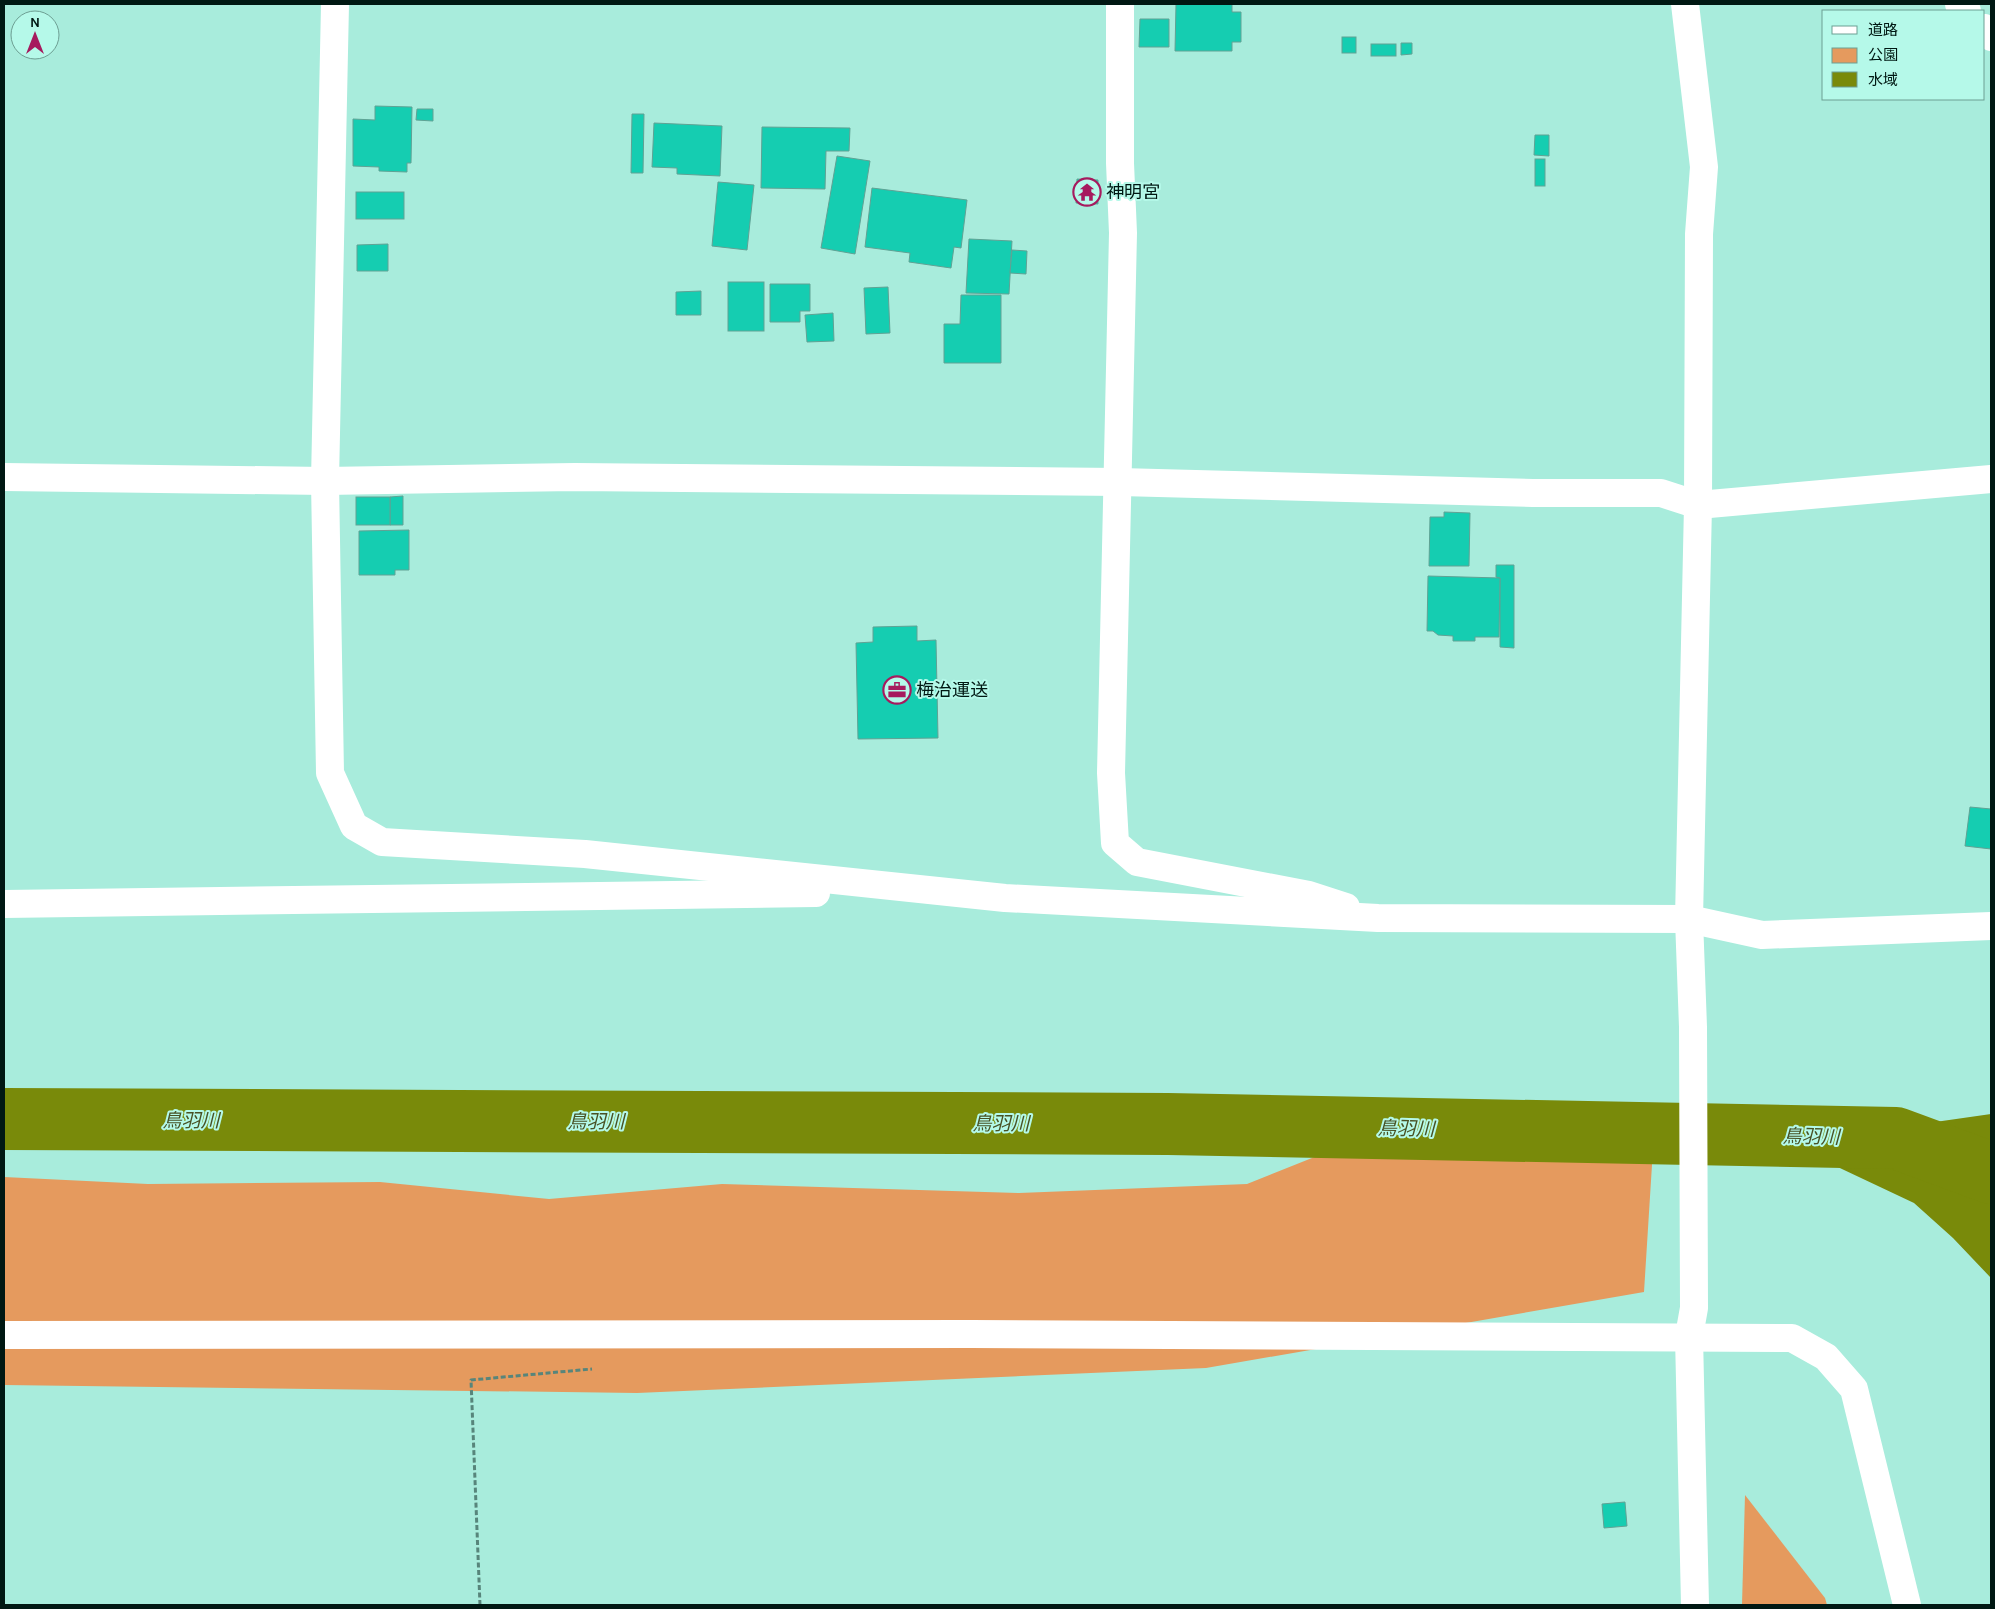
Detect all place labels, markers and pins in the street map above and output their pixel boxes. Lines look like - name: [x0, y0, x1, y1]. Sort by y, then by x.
- temple icon: 神明宮: [1072, 177, 1102, 207]
- place label: 神明宮: [1106, 181, 1160, 203]
- office icon: 梅治運送: [882, 675, 912, 705]
- place label: 梅治運送: [916, 679, 988, 701]

